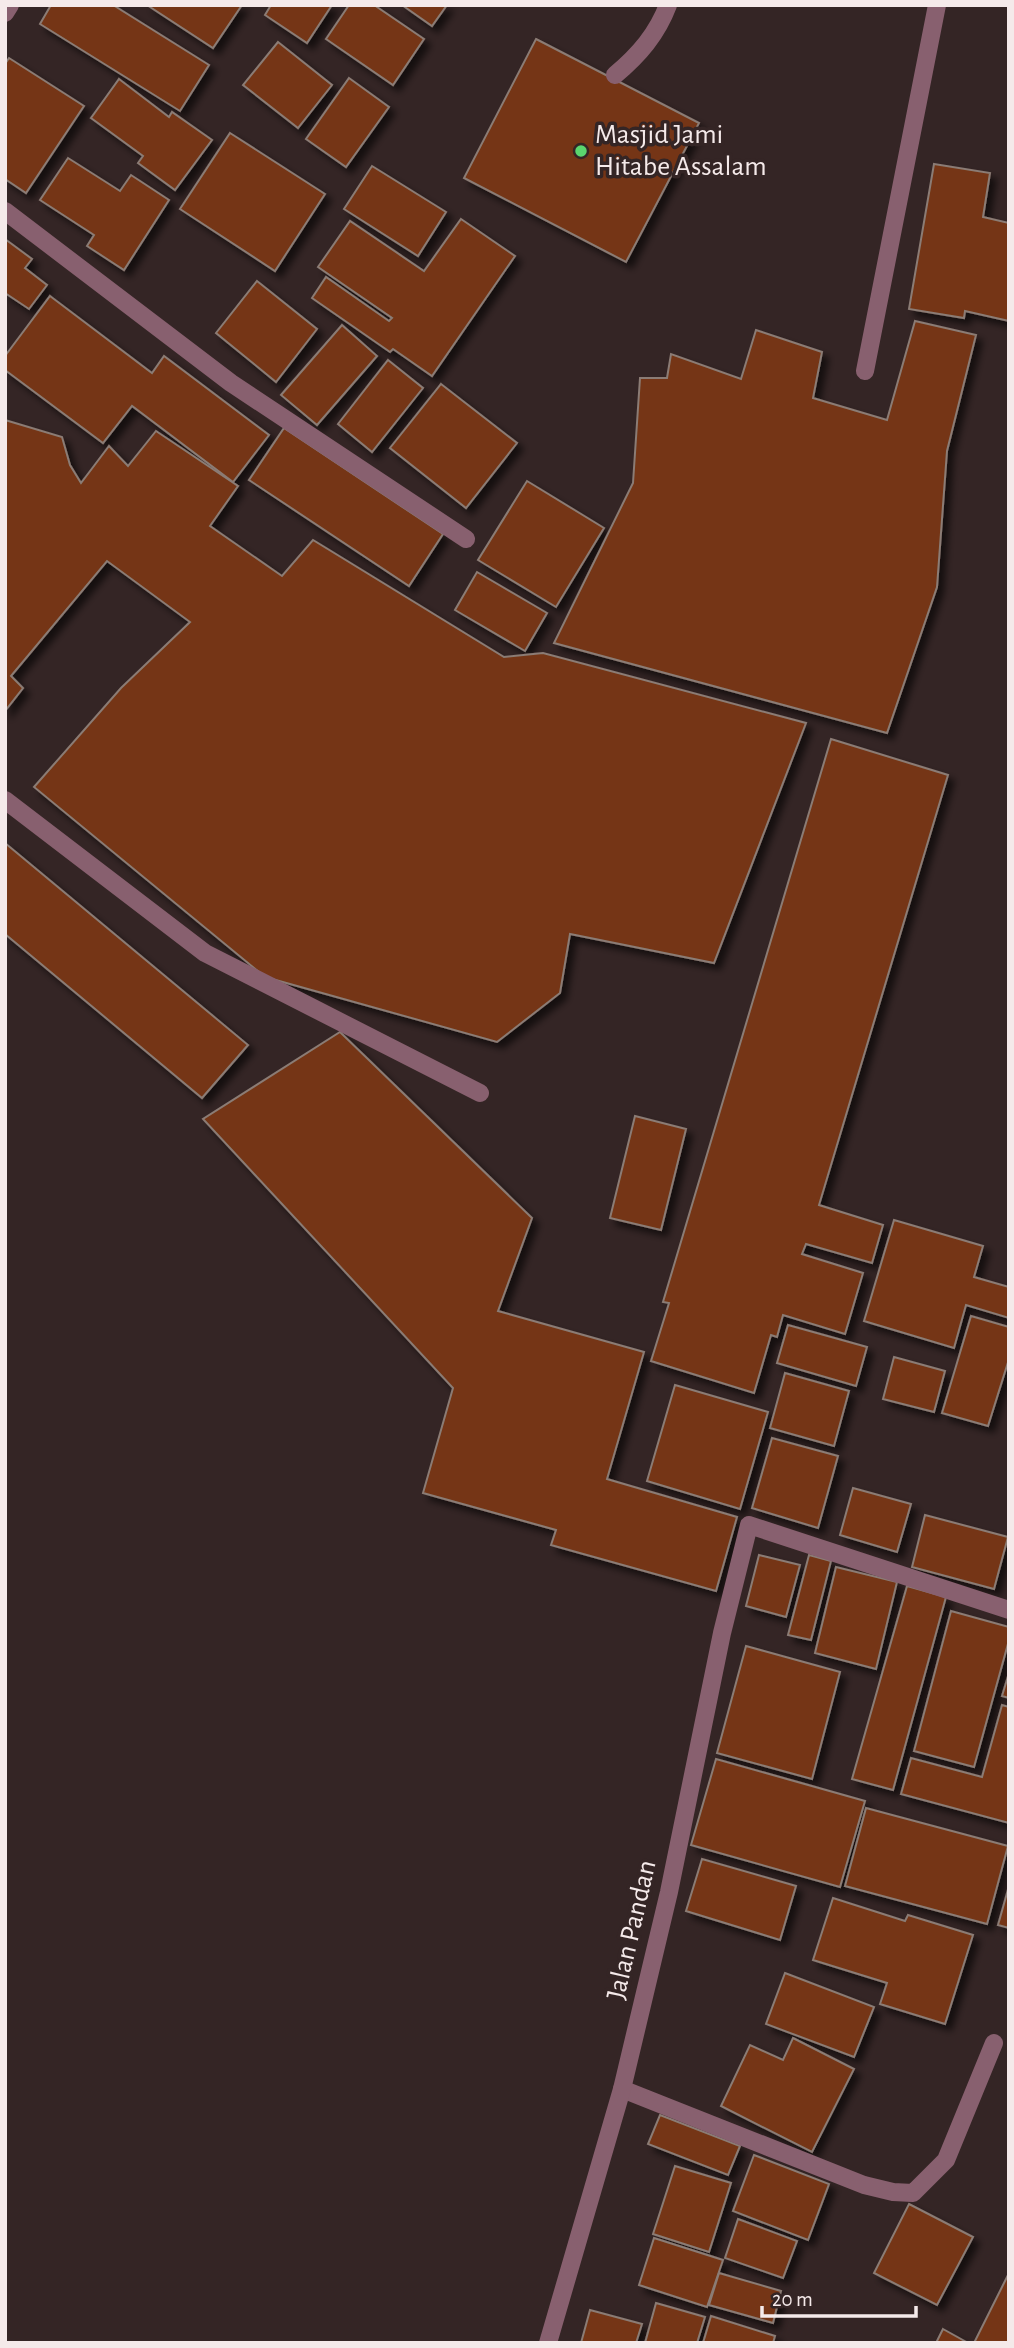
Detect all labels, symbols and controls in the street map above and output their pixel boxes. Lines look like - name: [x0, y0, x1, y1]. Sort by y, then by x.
- place label: Masjid Jami Hitabe Assalam: [595, 121, 767, 181]
- marker: Masjid Jami Hitabe Assalam: [573, 143, 589, 159]
- street label: Jalan Pandan: [602, 1858, 662, 2002]
- scale bar: [762, 2274, 916, 2318]
- text: 20 m: [772, 2289, 813, 2310]

